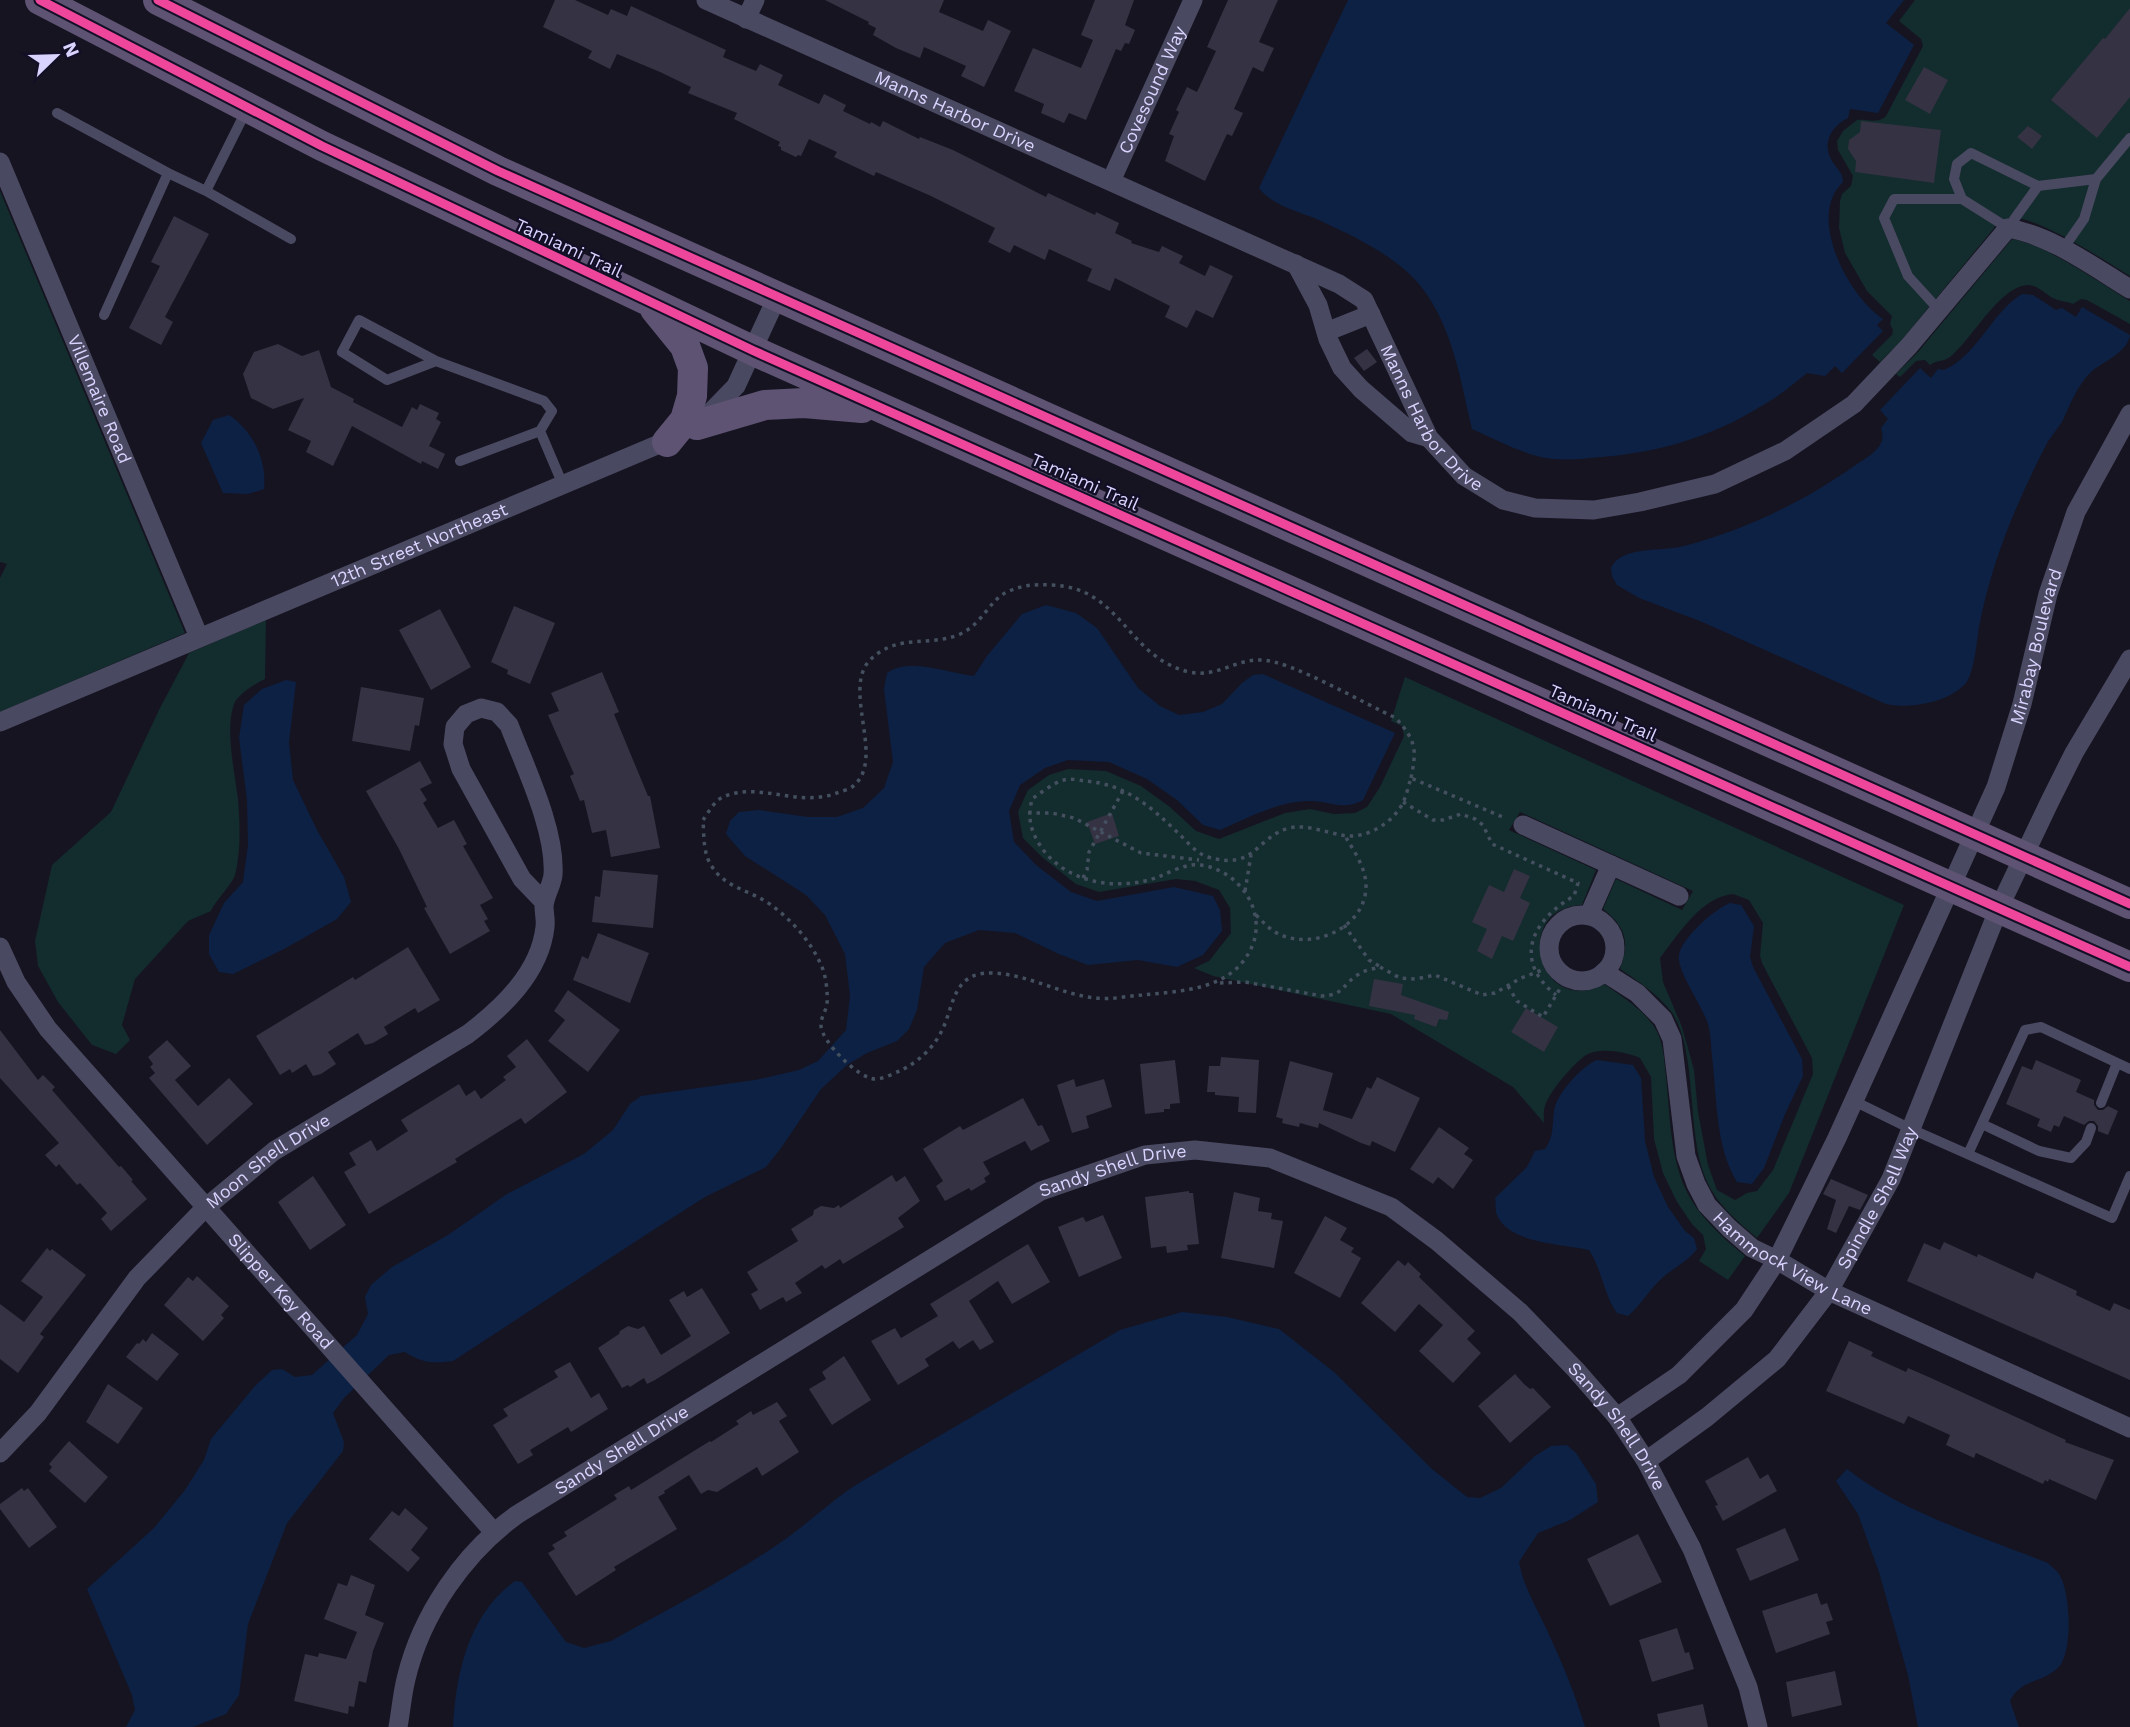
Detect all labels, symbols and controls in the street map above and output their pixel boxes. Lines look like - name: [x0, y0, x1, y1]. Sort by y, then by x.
- north arrow: [21, 21, 91, 91]
- street label: Covesound Way: [1114, 22, 1190, 157]
- text: N: [58, 39, 85, 61]
- street label: Manns Harbor Drive: [872, 66, 1039, 157]
- street label: Tamiami Trail: [512, 213, 627, 282]
- street label: Villemaire Road: [63, 331, 136, 466]
- street label: Manns Harbor Drive: [1376, 341, 1487, 495]
- street label: Tamiami Trail: [1028, 448, 1143, 515]
- street label: 12th Street Northeast: [328, 498, 511, 591]
- street label: Mirabay Boulevard: [2005, 566, 2066, 727]
- street label: Tamiami Trail: [1546, 679, 1661, 746]
- street label: Moon Shell Drive: [201, 1109, 334, 1213]
- street label: Spindle Shell Way: [1832, 1123, 1921, 1272]
- street label: Sandy Shell Drive: [1036, 1140, 1188, 1201]
- street label: Hammock View Lane: [1709, 1207, 1876, 1319]
- street label: Slipper Key Road: [224, 1229, 338, 1353]
- street label: Sandy Shell Drive: [1564, 1357, 1670, 1493]
- street label: Sandy Shell Drive: [551, 1400, 692, 1499]

